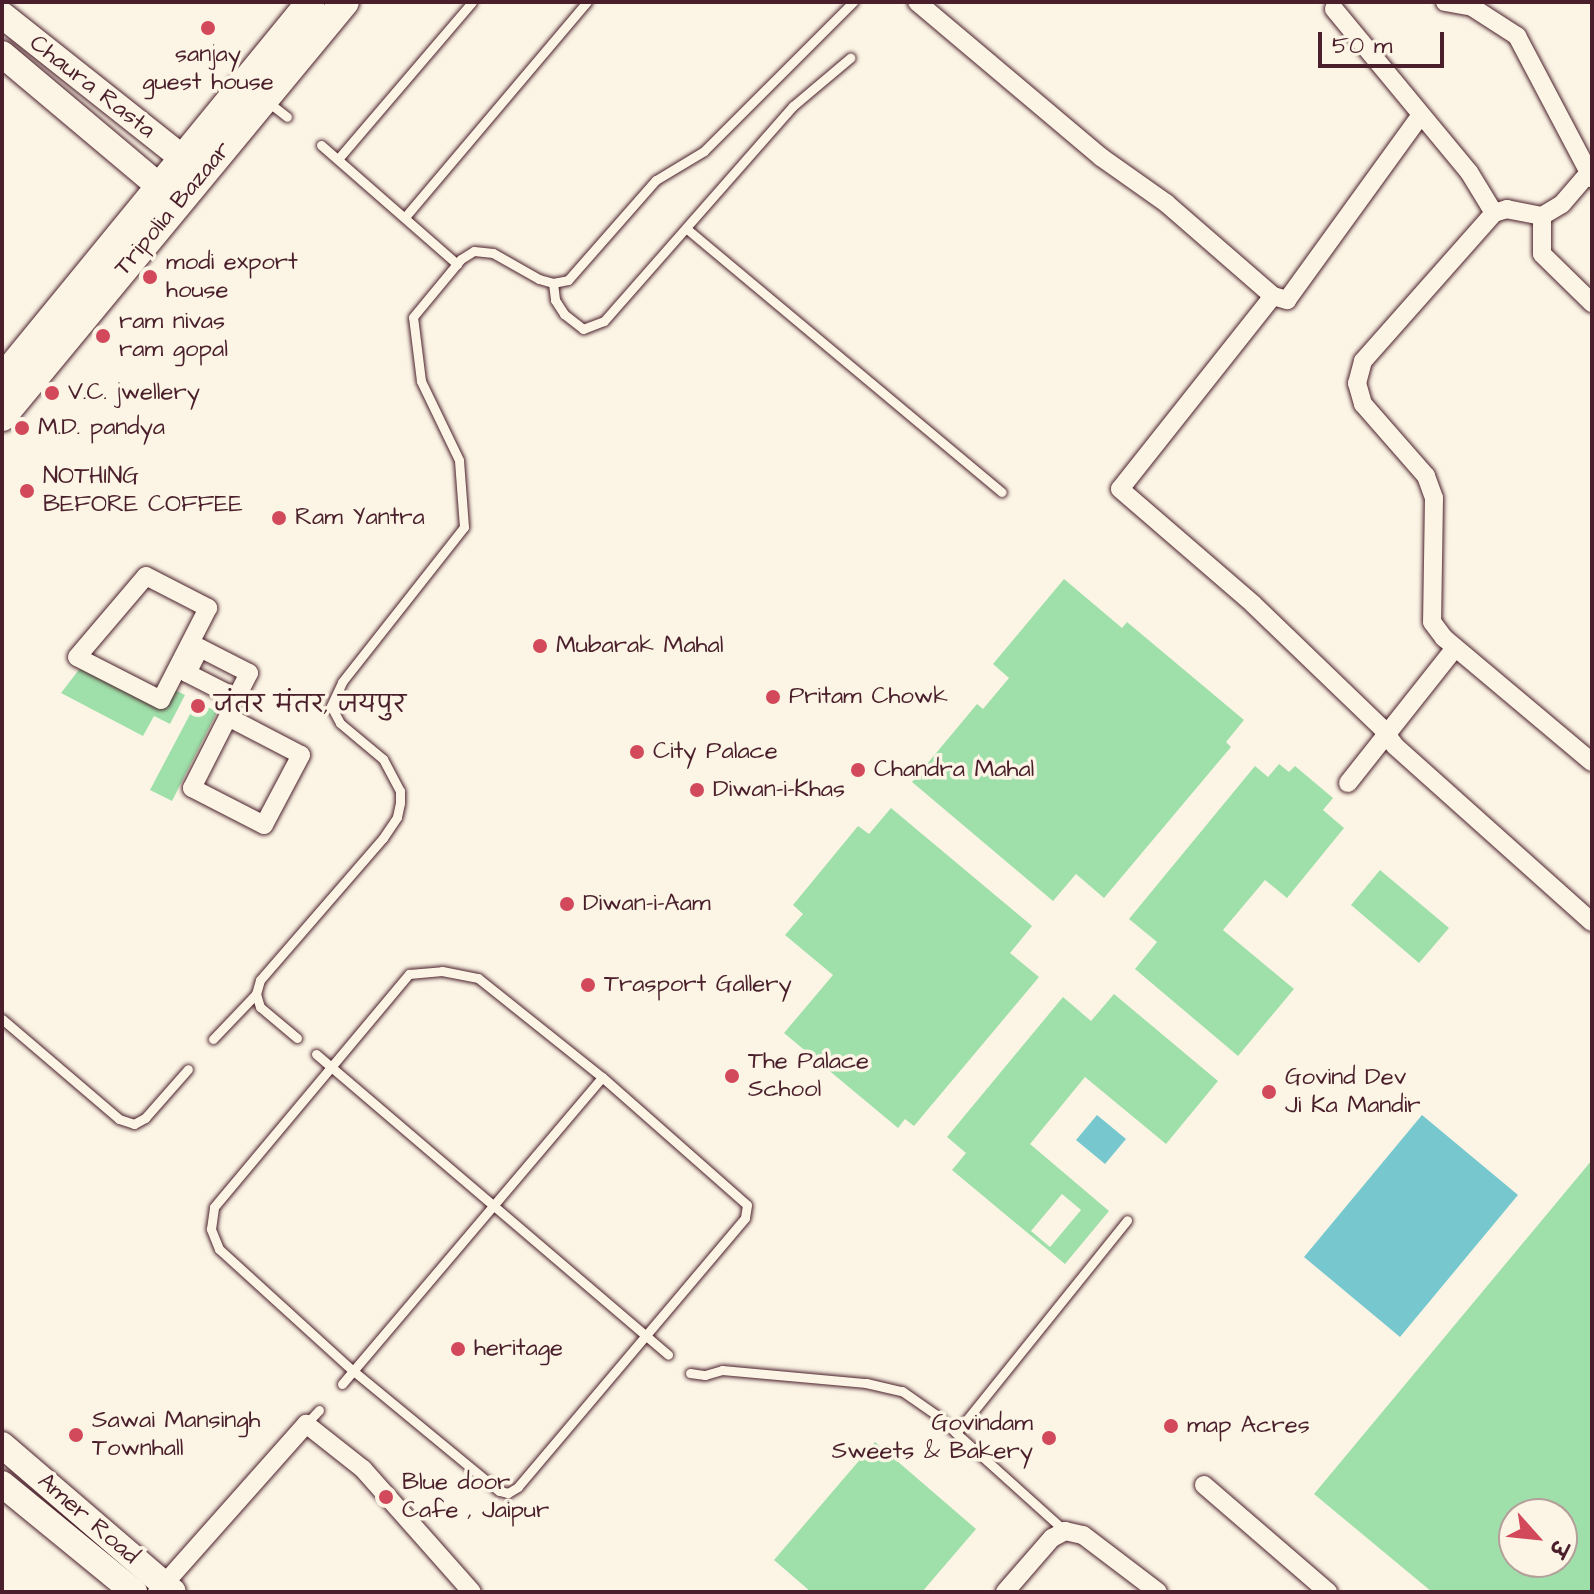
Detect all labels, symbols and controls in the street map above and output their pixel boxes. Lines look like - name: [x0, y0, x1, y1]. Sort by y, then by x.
- scale bar: [1322, 16, 1448, 66]
- marker: sanjay guest house: [199, 19, 217, 37]
- street label: Chaura Rasta: [23, 29, 161, 145]
- text: 50 m: [1332, 29, 1392, 63]
- place label: sanjay guest house: [142, 41, 274, 97]
- street label: Tripolia Bazaar: [108, 136, 238, 282]
- place label: modi export house: [166, 249, 298, 305]
- marker: modi export house: [141, 268, 159, 286]
- place label: ram nivas ram gopal: [119, 308, 228, 364]
- marker: ram nivas ram gopal: [94, 327, 112, 345]
- place label: V.C. jwellery: [68, 379, 200, 407]
- marker: V.C. jwellery: [43, 384, 61, 402]
- place label: M.D. pandya: [38, 414, 165, 442]
- marker: M.D. pandya: [13, 419, 31, 437]
- place label: NOTHING BEFORE COFFEE: [43, 463, 243, 519]
- marker: NOTHING BEFORE COFFEE: [18, 482, 36, 500]
- place label: Ram Yantra: [295, 504, 425, 532]
- marker: Ram Yantra: [270, 509, 288, 527]
- place label: Mubarak Mahal: [556, 632, 723, 660]
- marker: Mubarak Mahal: [531, 637, 549, 655]
- place label: Pritam Chowk: [789, 683, 948, 711]
- marker: Pritam Chowk: [764, 688, 782, 706]
- place label: जंतर मंतर, जयपुर: [214, 692, 406, 720]
- marker: जंतर मंतर, जयपुर: [189, 697, 207, 715]
- place label: City Palace: [653, 738, 778, 766]
- marker: City Palace: [628, 743, 646, 761]
- place label: Chandra Mahal: [874, 756, 1034, 784]
- marker: Chandra Mahal: [849, 761, 867, 779]
- place label: Diwan-i-Khas: [713, 776, 845, 804]
- marker: Diwan-i-Khas: [688, 781, 706, 799]
- place label: Diwan-i-Aam: [583, 890, 711, 918]
- marker: Diwan-i-Aam: [558, 895, 576, 913]
- place label: Trasport Gallery: [604, 971, 792, 999]
- marker: Trasport Gallery: [579, 976, 597, 994]
- place label: The Palace School: [748, 1048, 869, 1104]
- place label: Govind Dev Ji Ka Mandir: [1285, 1064, 1421, 1120]
- marker: The Palace School: [723, 1067, 741, 1085]
- marker: Govind Dev Ji Ka Mandir: [1260, 1083, 1278, 1101]
- place label: heritage: [474, 1335, 563, 1363]
- marker: heritage: [449, 1340, 467, 1358]
- place label: Sawai Mansingh Townhall: [92, 1407, 260, 1463]
- place label: Govindam Sweets & Bakery: [832, 1410, 1033, 1466]
- place label: map Acres: [1187, 1412, 1310, 1440]
- marker: map Acres: [1162, 1417, 1180, 1435]
- marker: Sawai Mansingh Townhall: [67, 1426, 85, 1444]
- marker: Govindam Sweets & Bakery: [1040, 1429, 1058, 1447]
- street label: Amer Road: [31, 1467, 145, 1571]
- place label: Blue door Cafe , Jaipur: [402, 1469, 549, 1525]
- marker: Blue door Cafe , Jaipur: [377, 1488, 395, 1506]
- north arrow: [1498, 1498, 1578, 1578]
- text: उ: [1541, 1535, 1575, 1562]

